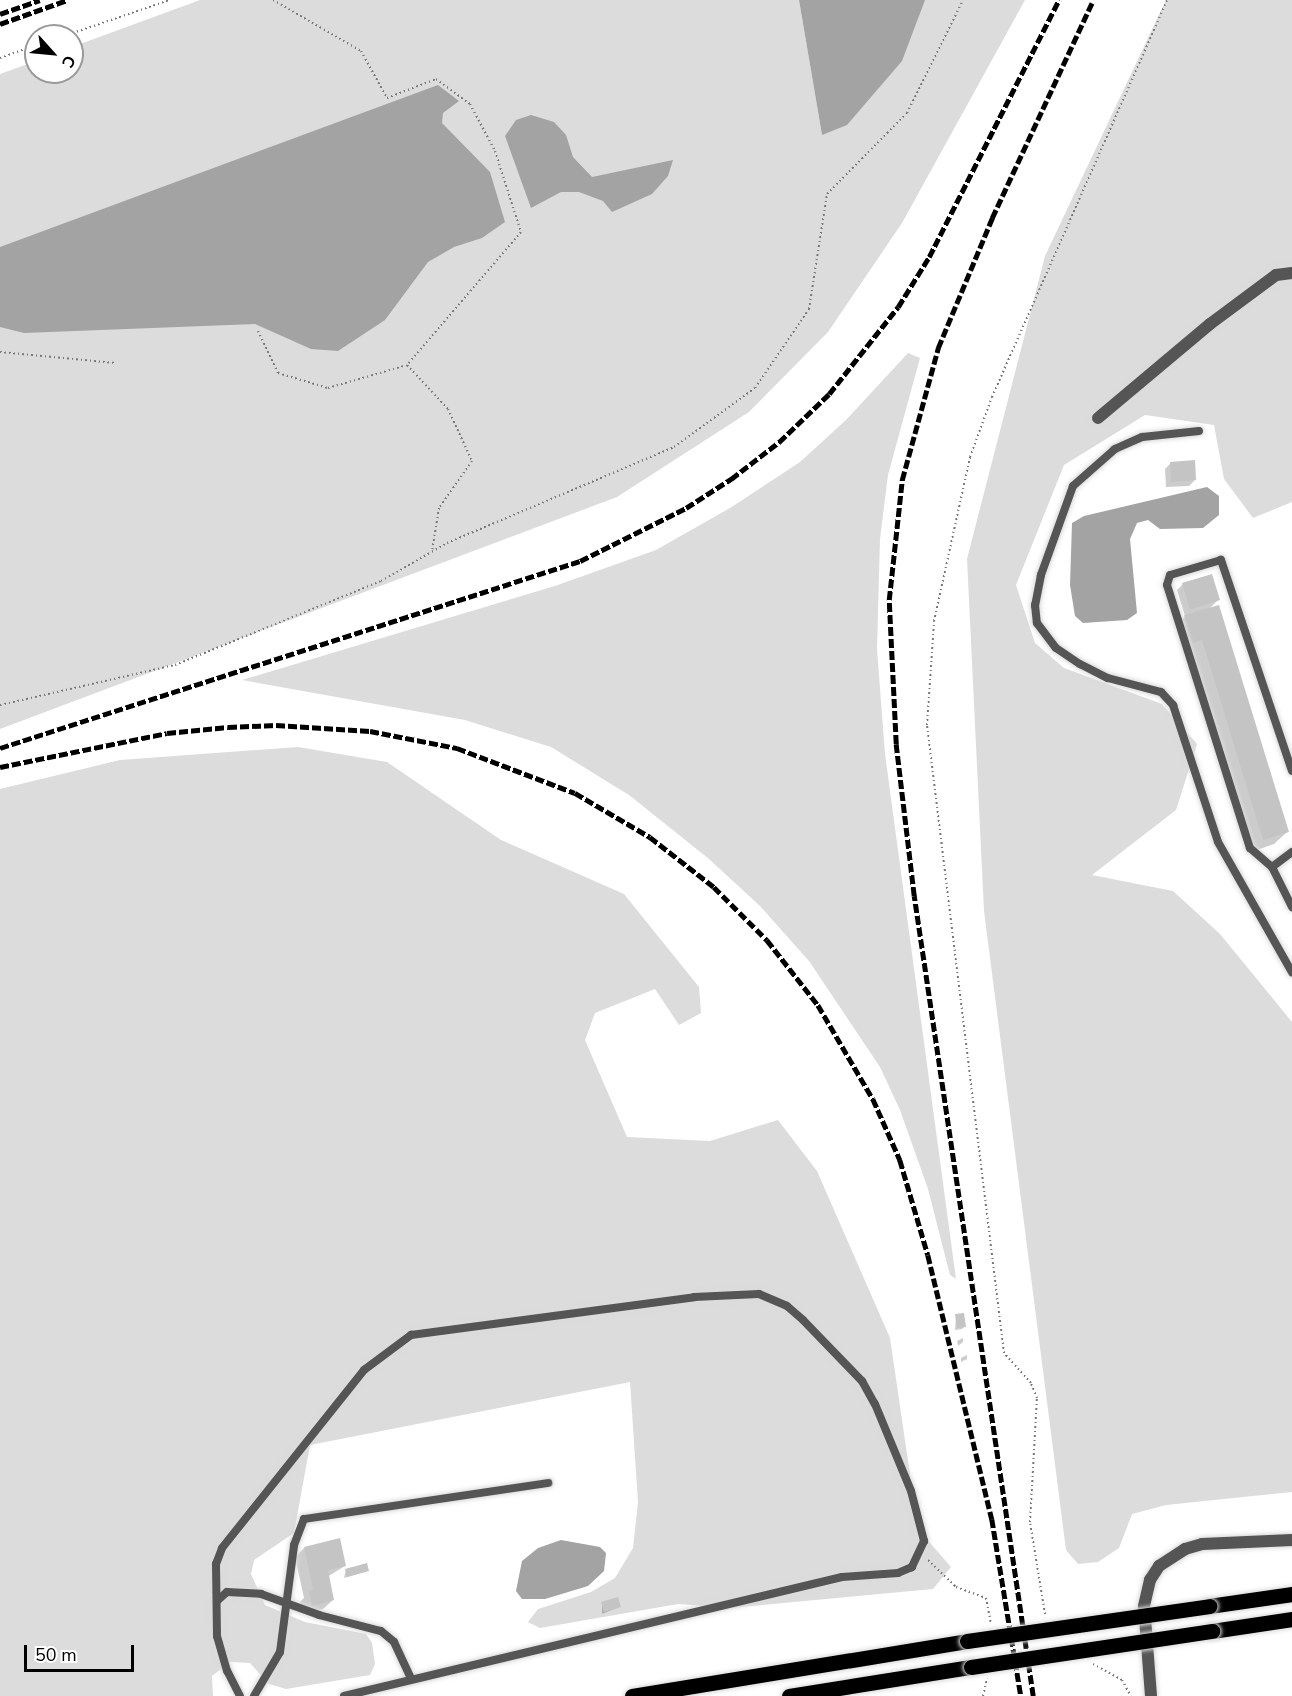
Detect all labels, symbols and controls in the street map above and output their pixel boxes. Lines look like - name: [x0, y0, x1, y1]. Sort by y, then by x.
- north arrow: [24, 24, 84, 84]
- text: С: [56, 51, 81, 71]
- scale bar: [27, 1633, 136, 1671]
- text: 50 m: [35, 1643, 77, 1667]

